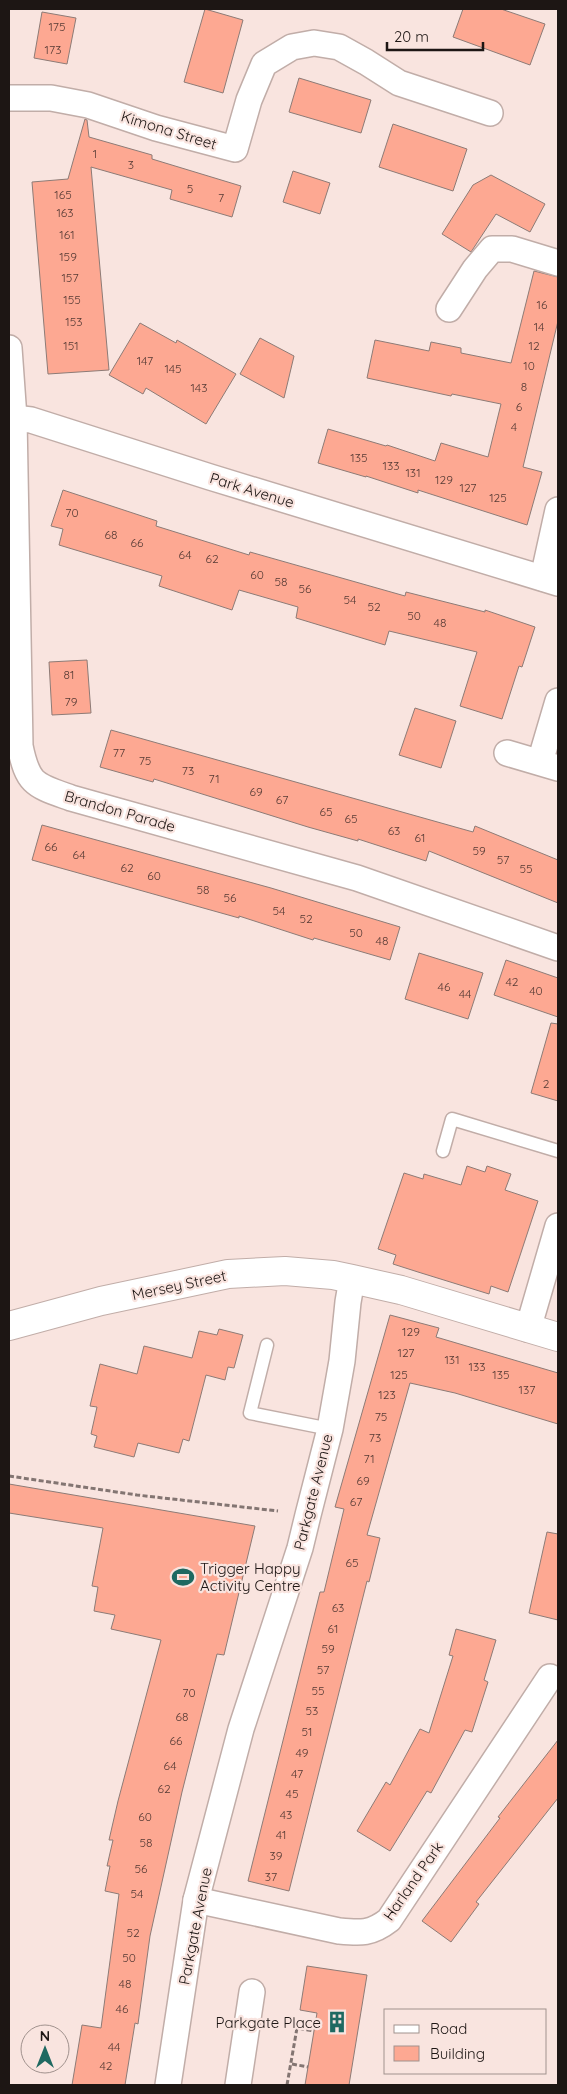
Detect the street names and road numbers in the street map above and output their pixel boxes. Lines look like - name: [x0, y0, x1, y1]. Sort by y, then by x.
- street label: Kimona Street: [119, 106, 219, 154]
- street label: Park Avenue: [208, 468, 296, 512]
- street label: Brandon Parade: [62, 786, 178, 836]
- street label: Mersey Street: [130, 1266, 228, 1304]
- street label: Parkgate Avenue: [289, 1432, 337, 1552]
- street label: Harland Park: [379, 1838, 447, 1924]
- street label: Parkgate Avenue: [174, 1866, 216, 1986]

